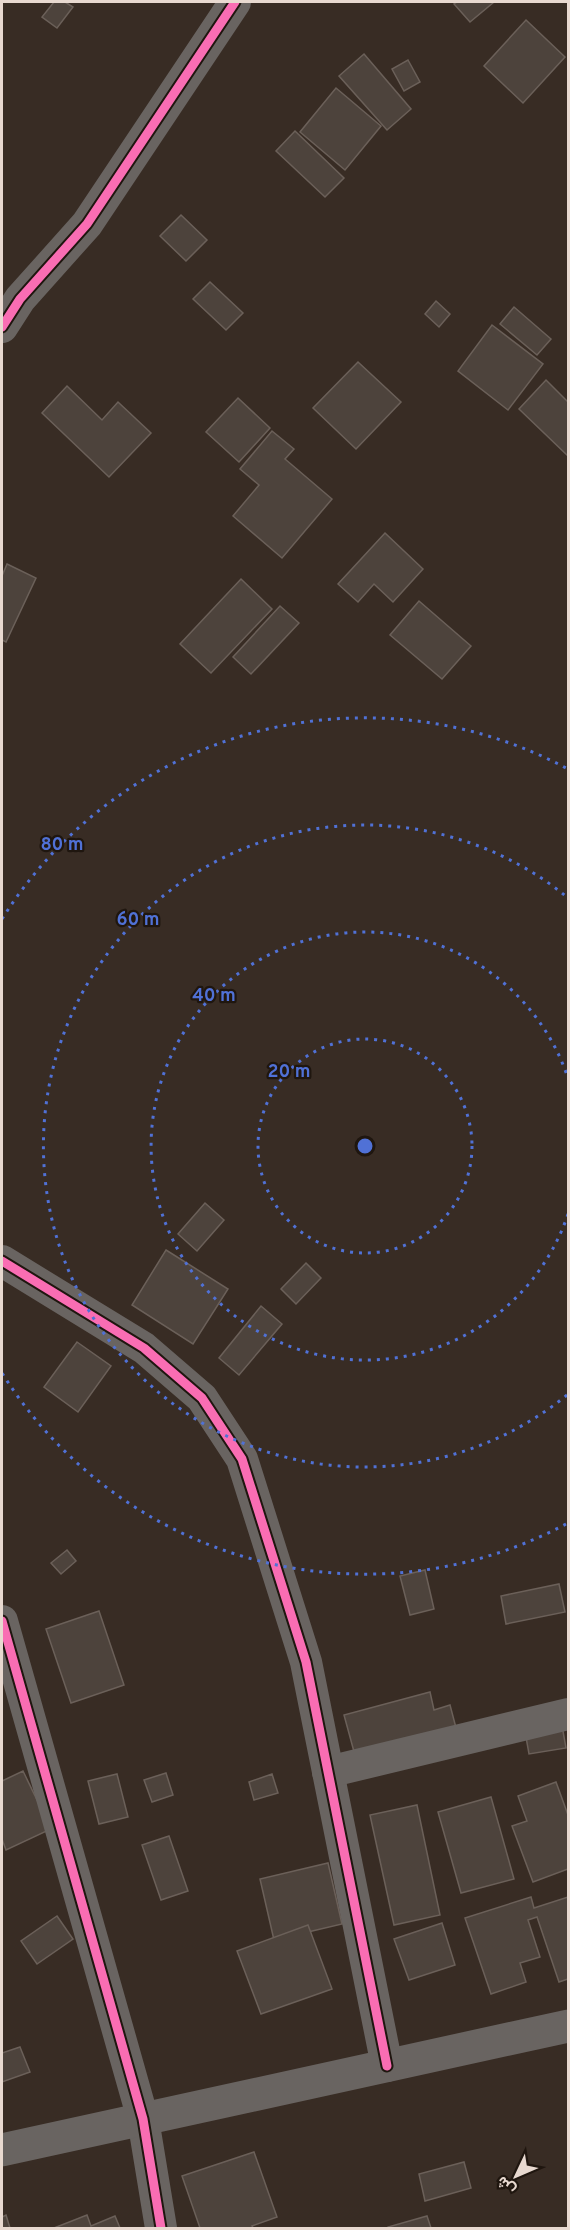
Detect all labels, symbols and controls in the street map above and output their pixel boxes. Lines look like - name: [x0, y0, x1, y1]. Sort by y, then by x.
- text: 80 m: [40, 834, 84, 857]
- text: 60 m: [116, 909, 160, 932]
- text: 40 m: [192, 985, 236, 1008]
- text: 20 m: [267, 1061, 311, 1084]
- centre of rings: [355, 1136, 375, 1156]
- north arrow: [486, 2146, 546, 2206]
- text: ش: [493, 2171, 521, 2199]

